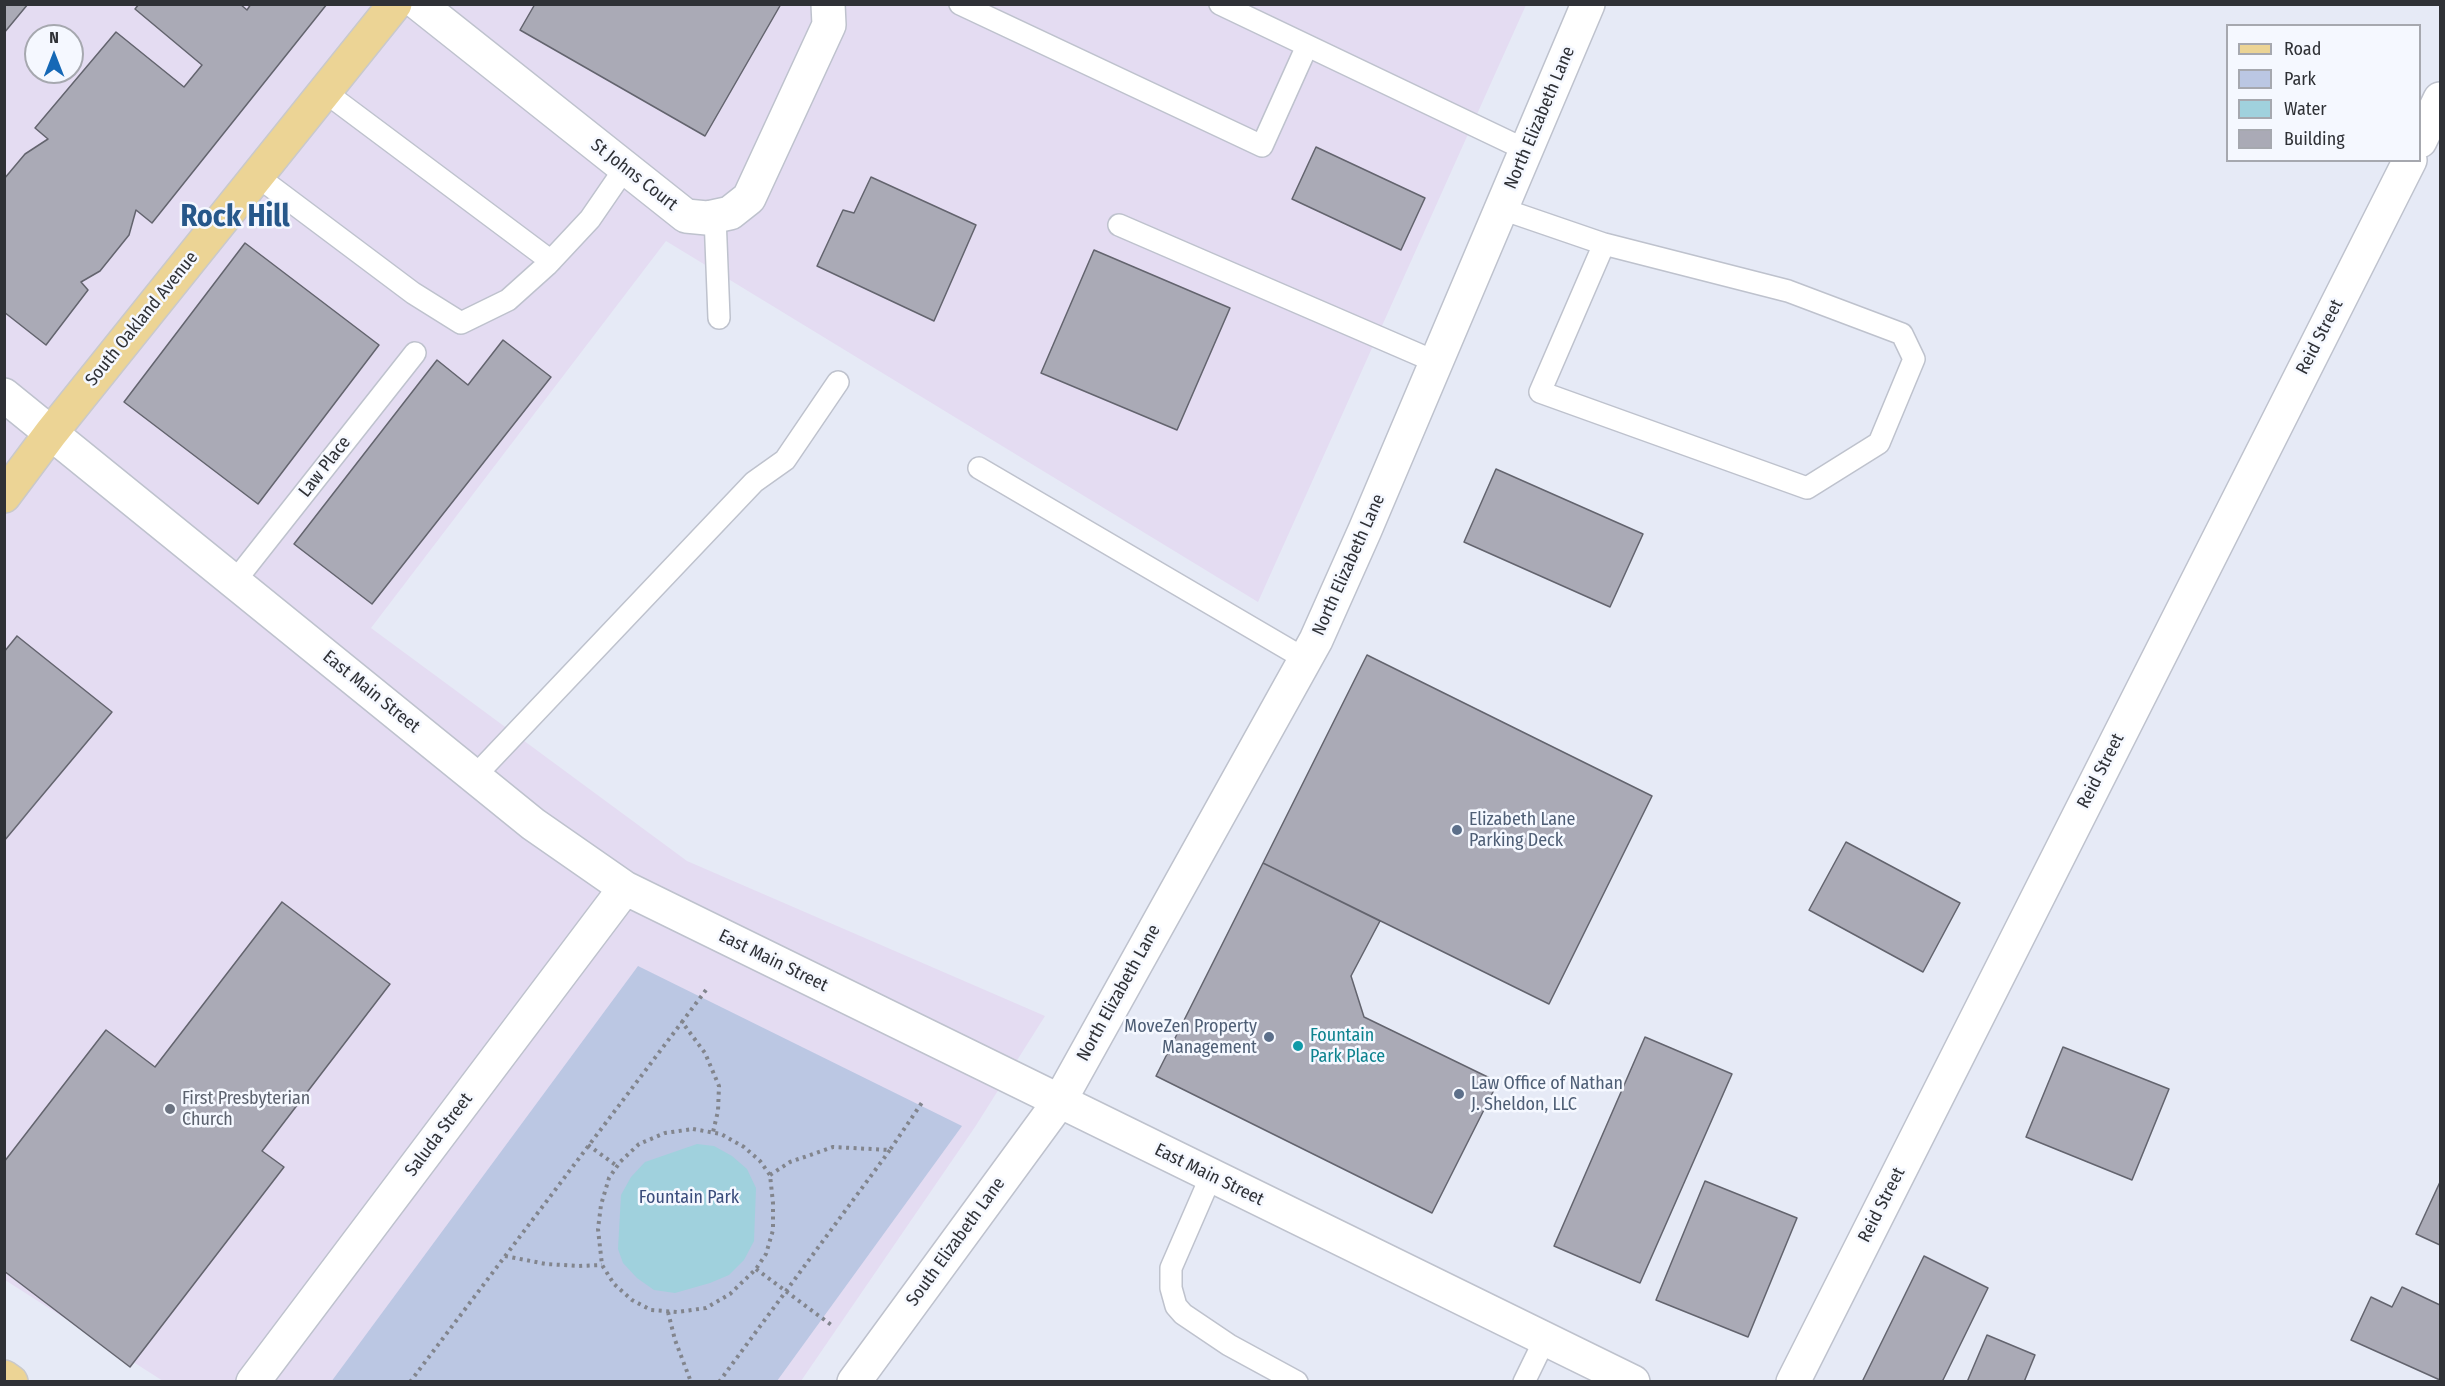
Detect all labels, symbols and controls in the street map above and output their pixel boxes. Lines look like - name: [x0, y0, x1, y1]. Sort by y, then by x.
- north arrow: [24, 24, 84, 84]
- legend: [2226, 24, 2421, 162]
- text: N: [49, 28, 59, 47]
- text: Road: [2284, 38, 2321, 60]
- street label: North Elizabeth Lane: [1500, 43, 1580, 193]
- text: Park: [2284, 68, 2316, 90]
- text: Water: [2284, 98, 2327, 120]
- text: Building: [2284, 128, 2345, 150]
- street label: St Johns Court: [586, 134, 682, 216]
- district label: Rock Hill: [180, 200, 290, 236]
- street label: South Oakland Avenue: [81, 247, 203, 391]
- street label: Reid Street: [2292, 296, 2348, 378]
- street label: Law Place: [294, 432, 356, 502]
- street label: North Elizabeth Lane: [1308, 491, 1390, 639]
- street label: East Main Street: [318, 646, 424, 738]
- street label: Reid Street: [2073, 730, 2129, 812]
- place label: Elizabeth Lane Parking Deck: [1469, 809, 1575, 852]
- marker: Elizabeth Lane Parking Deck: [1450, 823, 1464, 837]
- street label: North Elizabeth Lane: [1073, 921, 1165, 1065]
- street label: East Main Street: [715, 925, 831, 997]
- place label: MoveZen Property Management: [1124, 1016, 1257, 1058]
- place label: Fountain Park Place: [1310, 1025, 1385, 1068]
- marker: MoveZen Property Management: [1262, 1030, 1276, 1044]
- marker: Fountain Park Place: [1291, 1039, 1305, 1053]
- place label: Law Office of Nathan J. Sheldon, LLC: [1471, 1073, 1623, 1116]
- marker: Law Office of Nathan J. Sheldon, LLC: [1452, 1087, 1466, 1101]
- place label: First Presbyterian Church: [182, 1088, 310, 1130]
- street label: Saluda Street: [401, 1089, 477, 1181]
- marker: First Presbyterian Church: [163, 1102, 177, 1116]
- street label: East Main Street: [1151, 1139, 1267, 1211]
- street label: Reid Street: [1854, 1164, 1910, 1246]
- street label: South Elizabeth Lane: [902, 1173, 1010, 1311]
- park label: Fountain Park: [639, 1187, 739, 1209]

